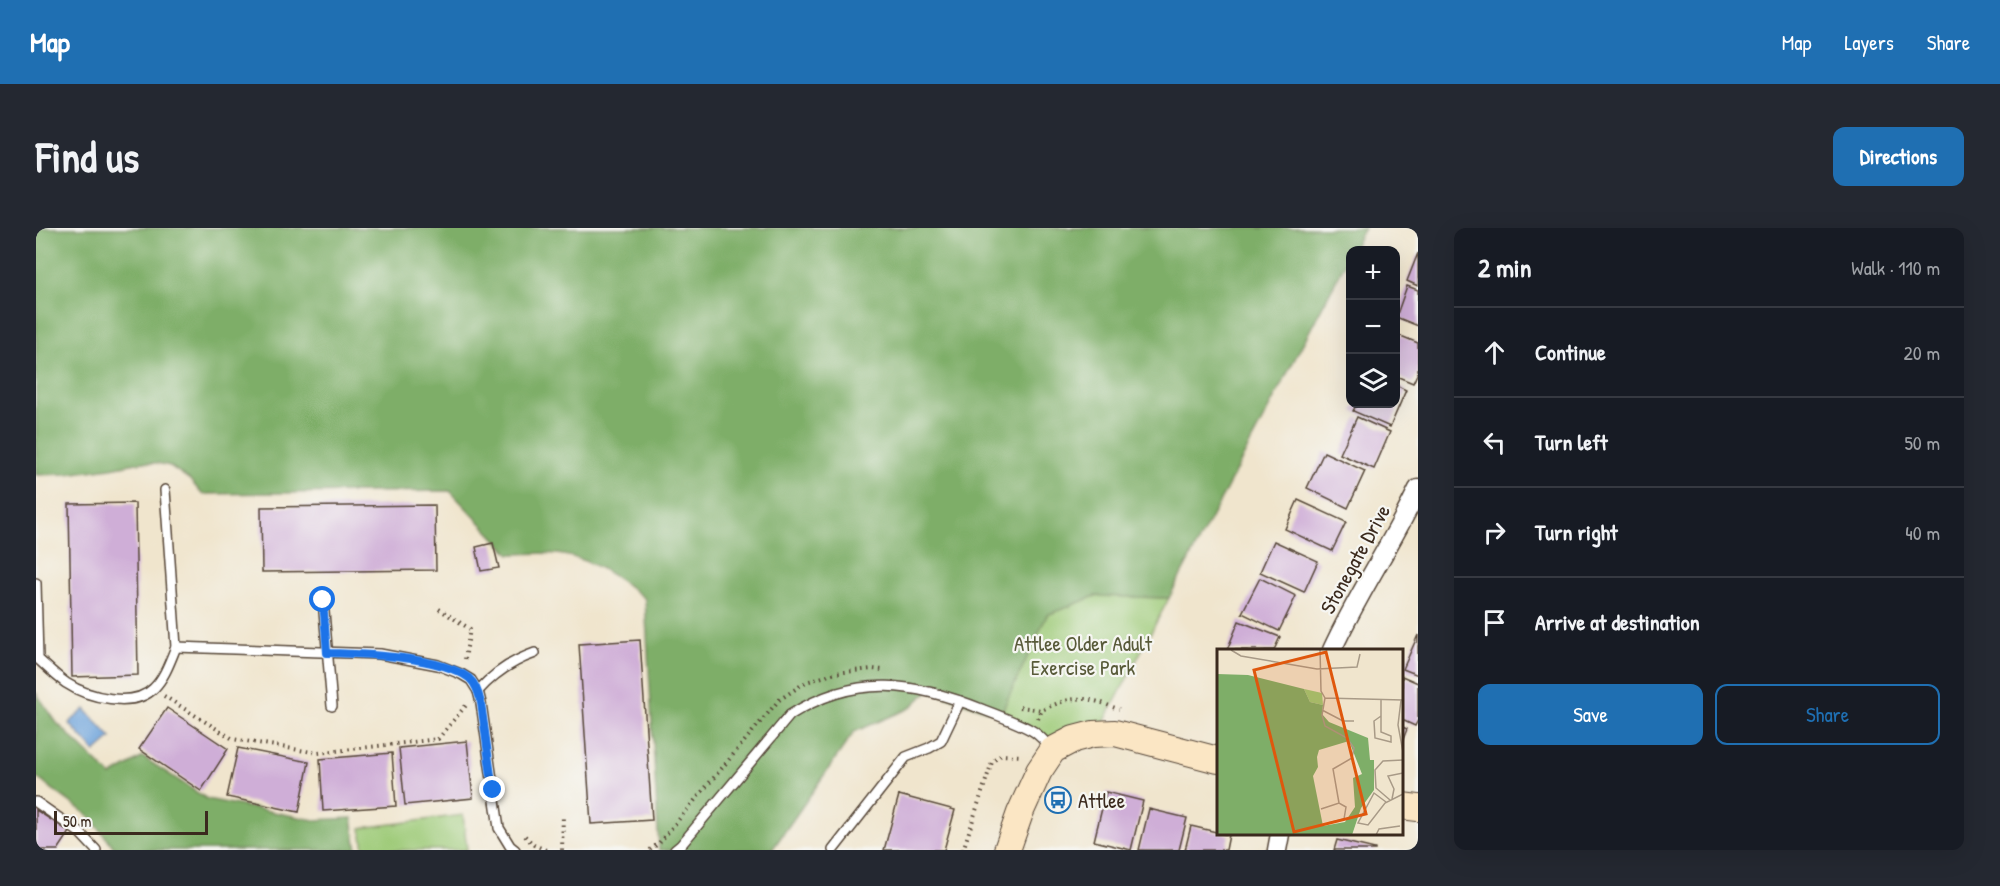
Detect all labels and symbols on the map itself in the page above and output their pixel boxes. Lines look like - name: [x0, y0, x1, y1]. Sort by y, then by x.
- street label: Stonegate Drive: [1313, 499, 1397, 619]
- route start: [309, 586, 335, 612]
- park label: Attlee Older Adult Exercise Park: [1014, 629, 1153, 682]
- inset map: [1217, 649, 1403, 835]
- route end: [479, 776, 505, 802]
- bus stop icon: Attlee: [1043, 785, 1073, 815]
- place label: Attlee: [1078, 786, 1125, 815]
- scale bar: [54, 808, 208, 836]

